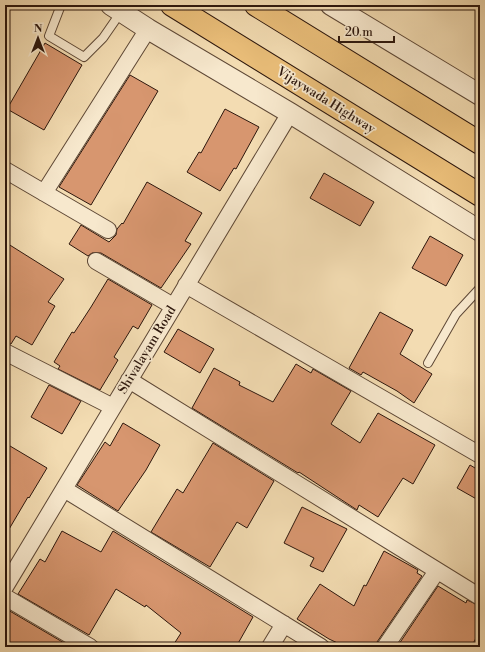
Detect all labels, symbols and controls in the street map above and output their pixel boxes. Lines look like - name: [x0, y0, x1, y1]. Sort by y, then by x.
- north arrow: [18, 18, 58, 58]
- scale bar: [339, 18, 394, 44]
- text: N: [34, 22, 43, 36]
- text: 20 m: [345, 25, 373, 40]
- street label: Vijaywada Highway: [273, 63, 379, 137]
- street label: Shivalayam Road: [114, 303, 180, 397]

